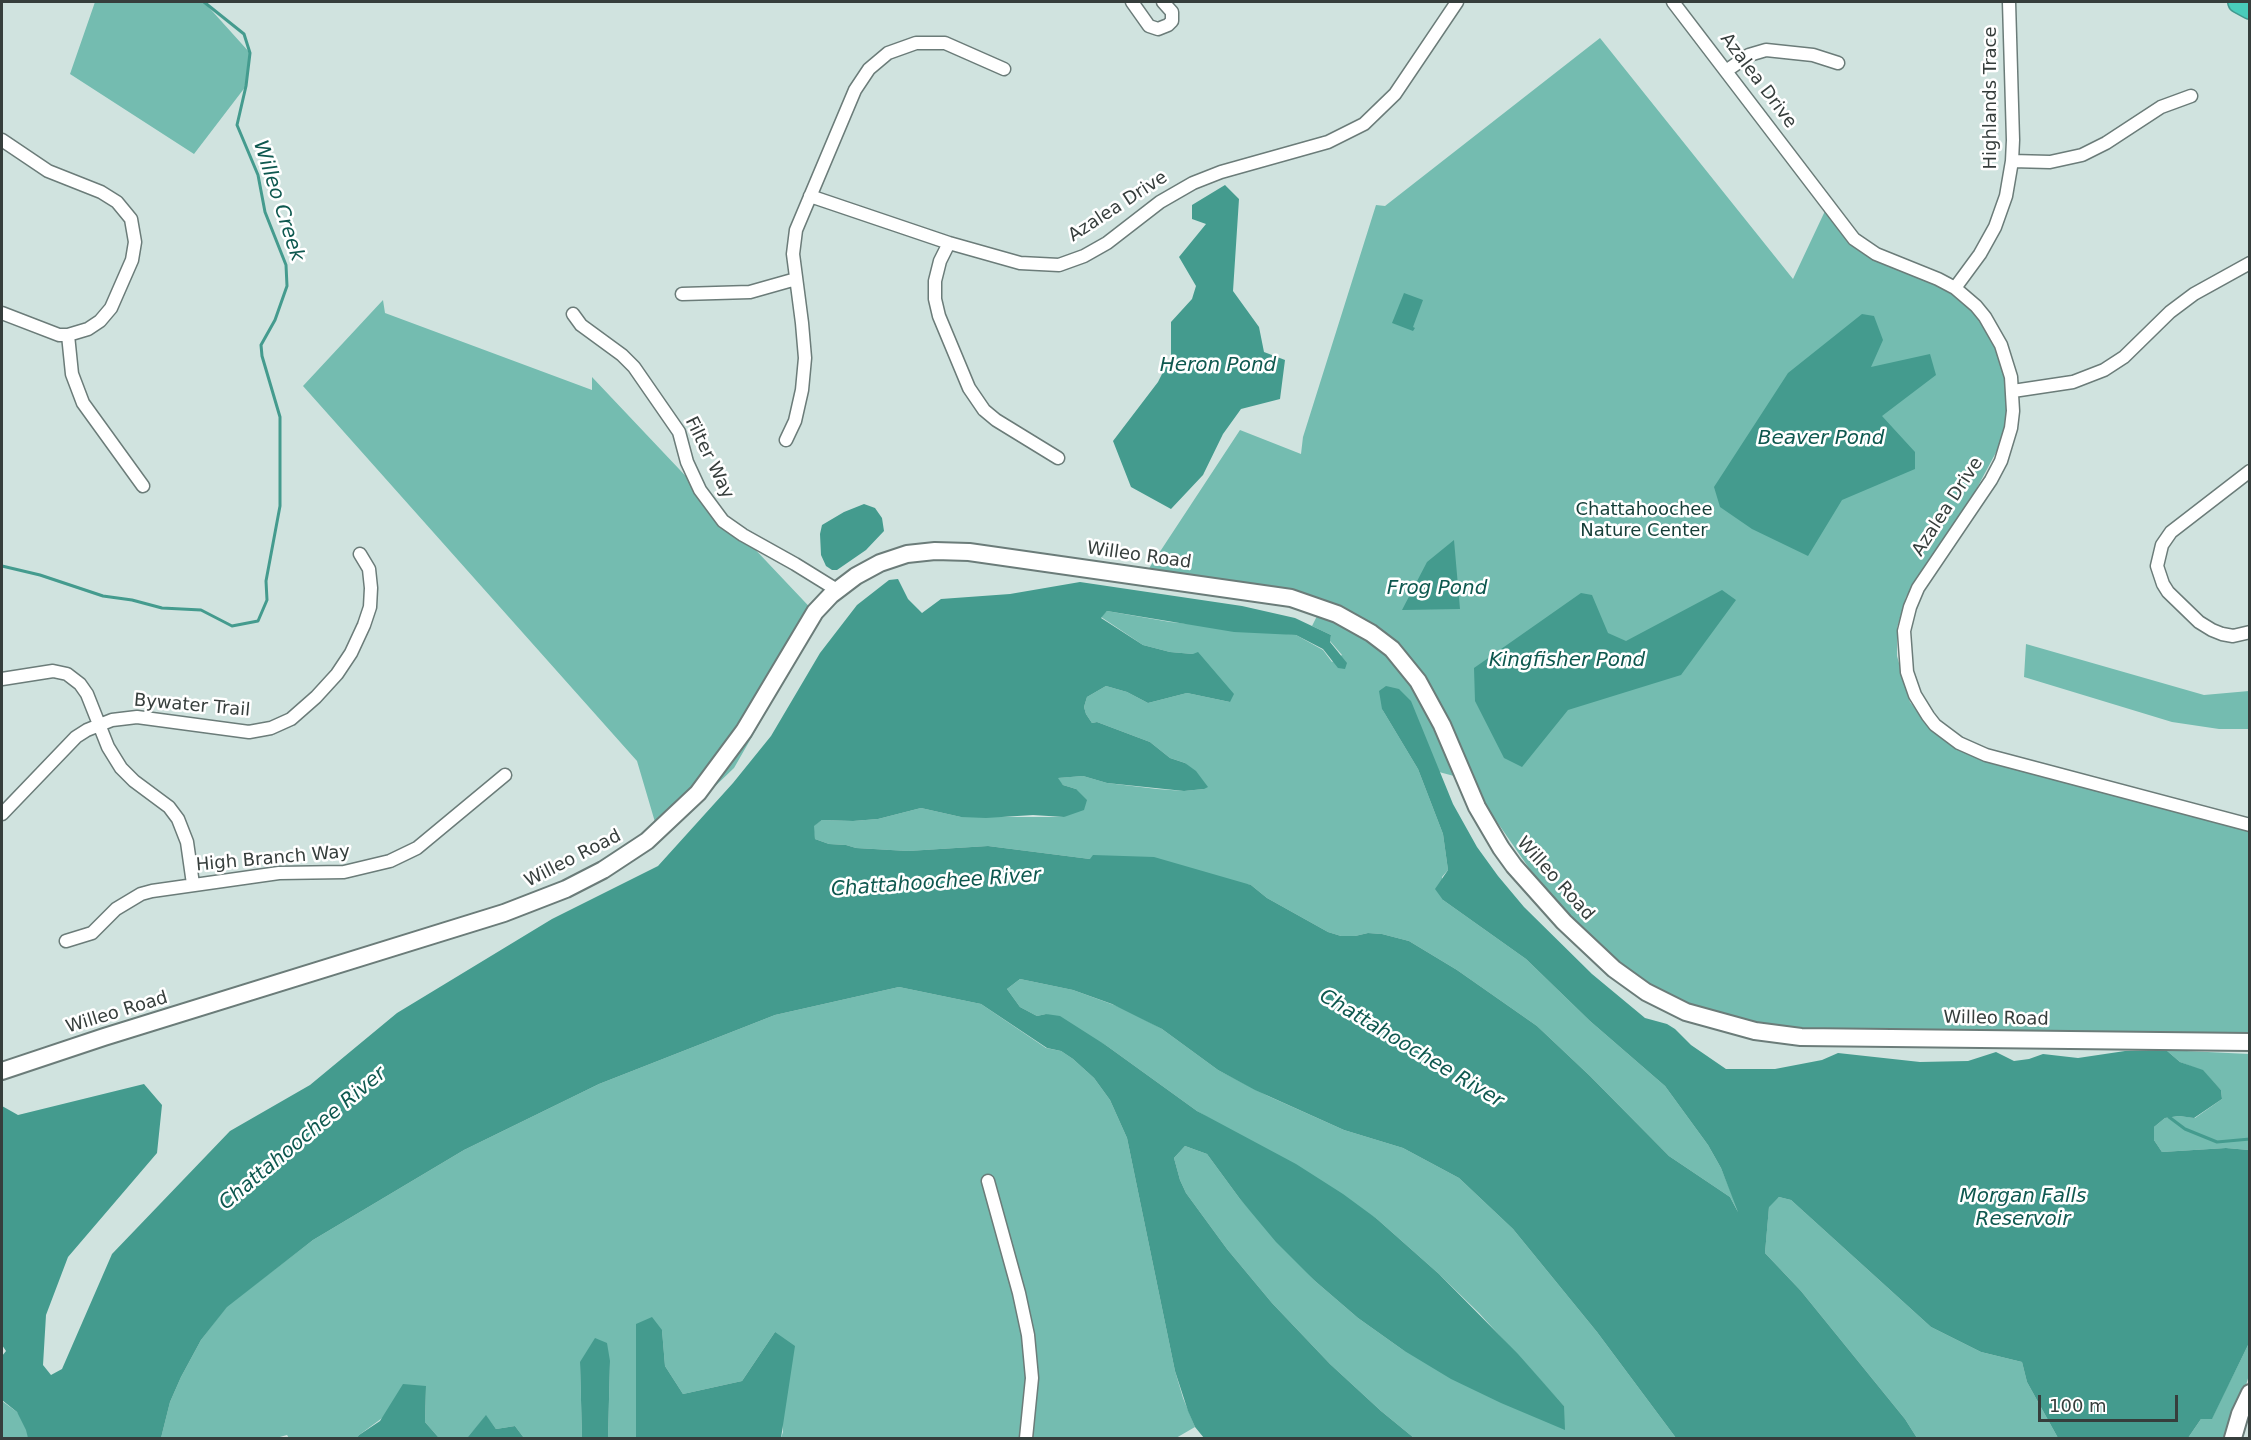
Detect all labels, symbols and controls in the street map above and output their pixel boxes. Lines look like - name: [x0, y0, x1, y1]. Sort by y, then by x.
- street label: Highlands Trace: [1980, 26, 2002, 170]
- street label: Azalea Drive: [1715, 29, 1801, 133]
- water label: Willeo Creek: [247, 138, 309, 264]
- street label: Azalea Drive: [1064, 167, 1172, 247]
- water label: Heron Pond: [1160, 354, 1276, 378]
- street label: Filter Way: [680, 413, 738, 503]
- water label: Beaver Pond: [1758, 427, 1884, 451]
- street label: Azalea Drive: [1908, 453, 1988, 561]
- park label: Chattahoochee Nature Center: [1575, 499, 1713, 542]
- street label: Willeo Road: [1085, 538, 1193, 574]
- water label: Frog Pond: [1387, 577, 1487, 601]
- water label: Kingfisher Pond: [1489, 649, 1645, 673]
- street label: Bywater Trail: [133, 690, 251, 722]
- street label: Willeo Road: [521, 825, 625, 893]
- street label: Willeo Road: [1512, 833, 1598, 925]
- street label: High Branch Way: [195, 842, 351, 876]
- water label: Chattahoochee River: [830, 864, 1042, 902]
- water label: Chattahoochee River: [1315, 985, 1507, 1113]
- street label: Willeo Road: [63, 987, 171, 1039]
- street label: Willeo Road: [1943, 1007, 2049, 1031]
- water label: Chattahoochee River: [215, 1062, 391, 1216]
- water label: Morgan Falls Reservoir: [1960, 1185, 2086, 1232]
- scale bar: [2041, 1383, 2180, 1421]
- text: 100 m: [2049, 1395, 2107, 1416]

